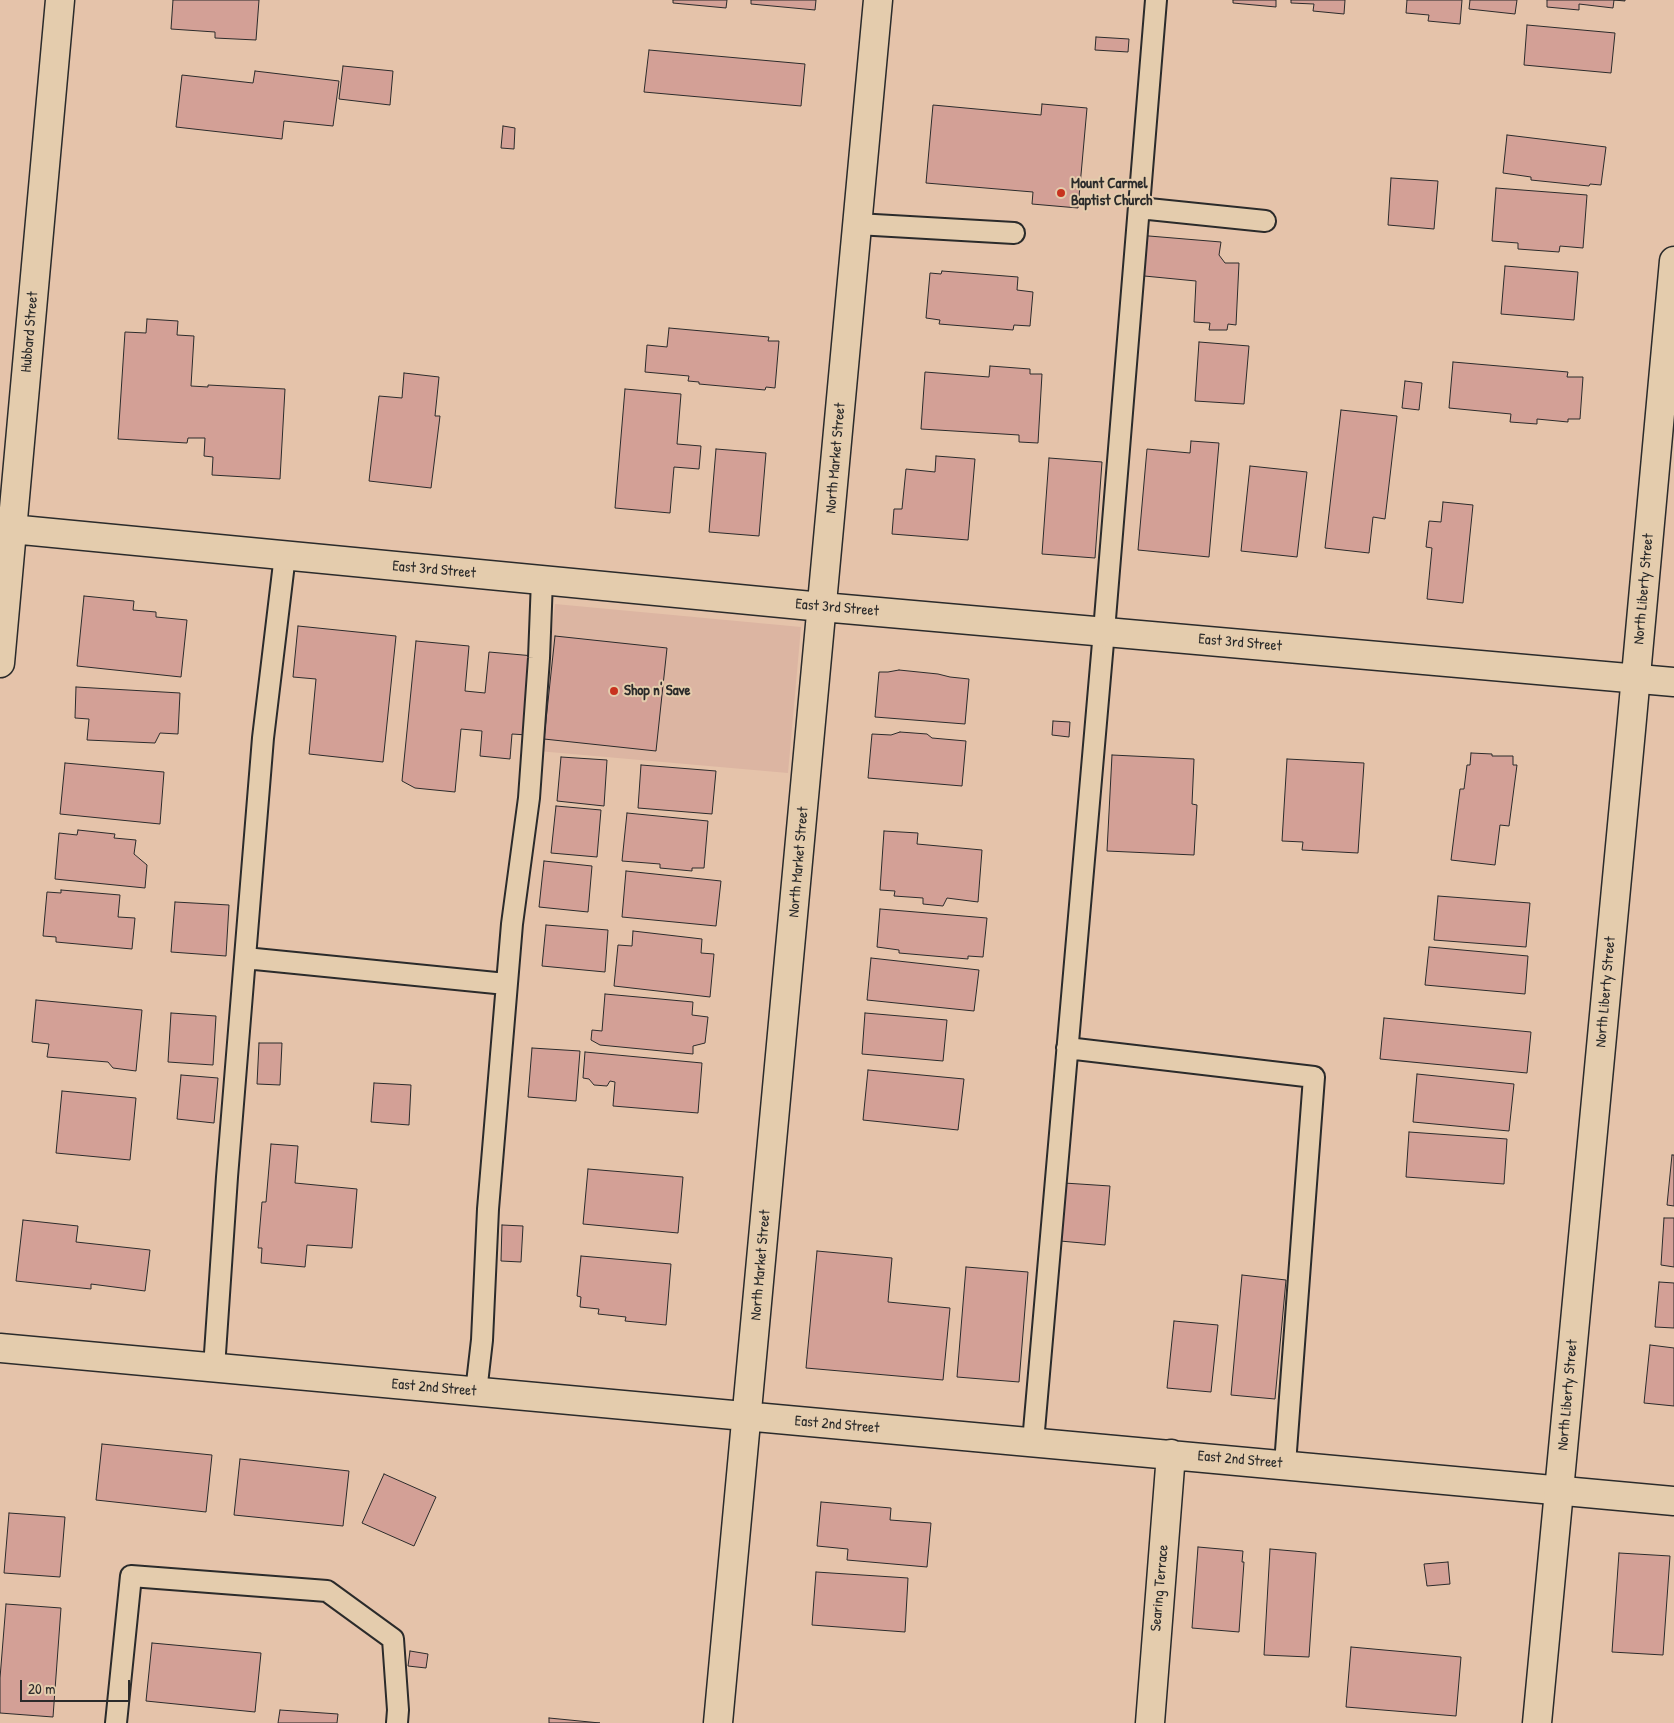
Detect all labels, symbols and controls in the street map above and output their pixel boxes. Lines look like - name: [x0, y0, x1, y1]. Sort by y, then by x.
- place label: Mount Carmel Baptist Church: [1071, 175, 1152, 210]
- marker: Mount Carmel Baptist Church: [1055, 187, 1067, 199]
- street label: Hubbard Street: [17, 291, 43, 373]
- street label: North Market Street: [822, 402, 850, 514]
- street label: North Liberty Street: [1630, 533, 1658, 645]
- street label: East 3rd Street: [392, 557, 476, 583]
- street label: East 3rd Street: [795, 595, 879, 621]
- street label: East 3rd Street: [1198, 630, 1282, 656]
- place label: Shop n' Save: [624, 682, 691, 700]
- marker: Shop n' Save: [608, 685, 620, 697]
- street label: North Market Street: [785, 806, 813, 918]
- street label: North Liberty Street: [1592, 936, 1620, 1048]
- street label: North Market Street: [747, 1209, 775, 1321]
- street label: North Liberty Street: [1554, 1339, 1582, 1451]
- street label: East 2nd Street: [391, 1375, 477, 1401]
- street label: East 2nd Street: [794, 1412, 880, 1438]
- street label: East 2nd Street: [1197, 1447, 1283, 1473]
- street label: Searing Terrace: [1147, 1544, 1173, 1632]
- scale bar: [22, 1670, 132, 1702]
- text: 20 m: [28, 1678, 55, 1699]

